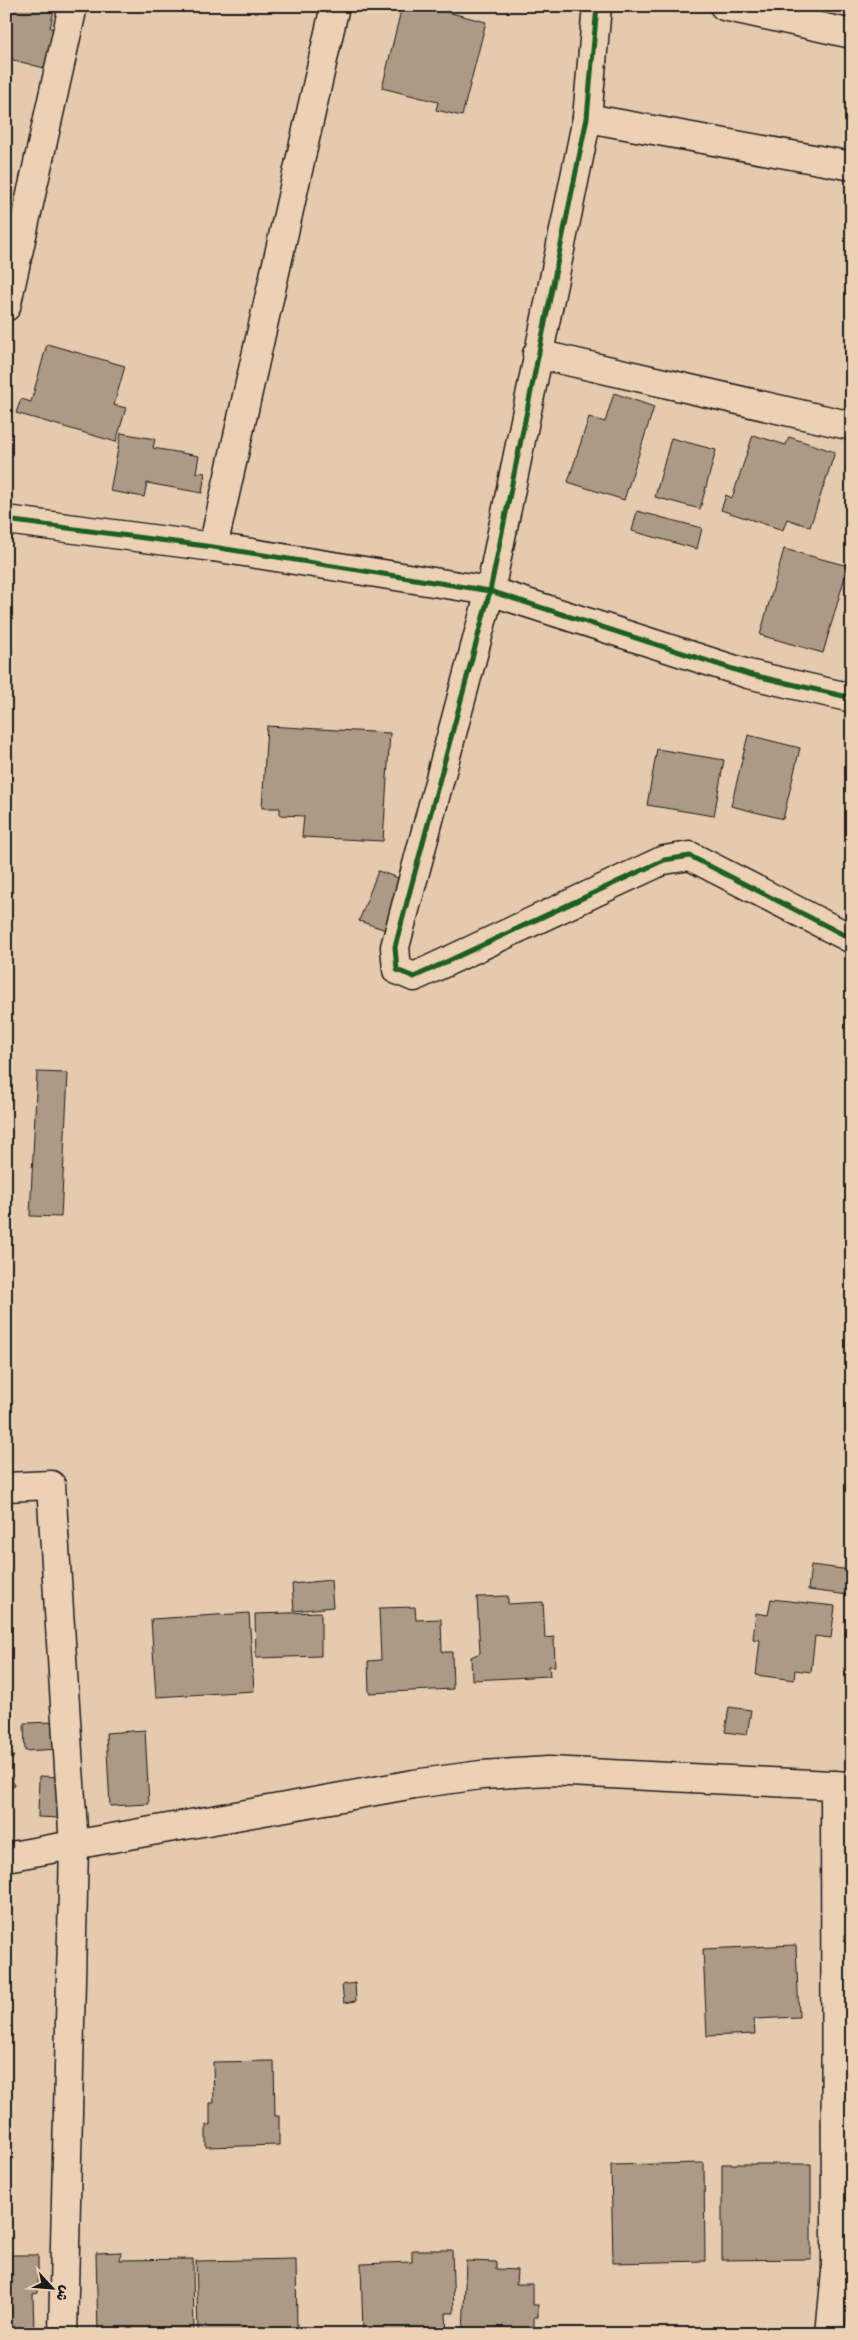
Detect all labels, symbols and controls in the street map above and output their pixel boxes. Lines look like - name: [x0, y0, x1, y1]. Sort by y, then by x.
- north arrow: [28, 2262, 78, 2312]
- text: ش: [52, 2283, 75, 2305]

